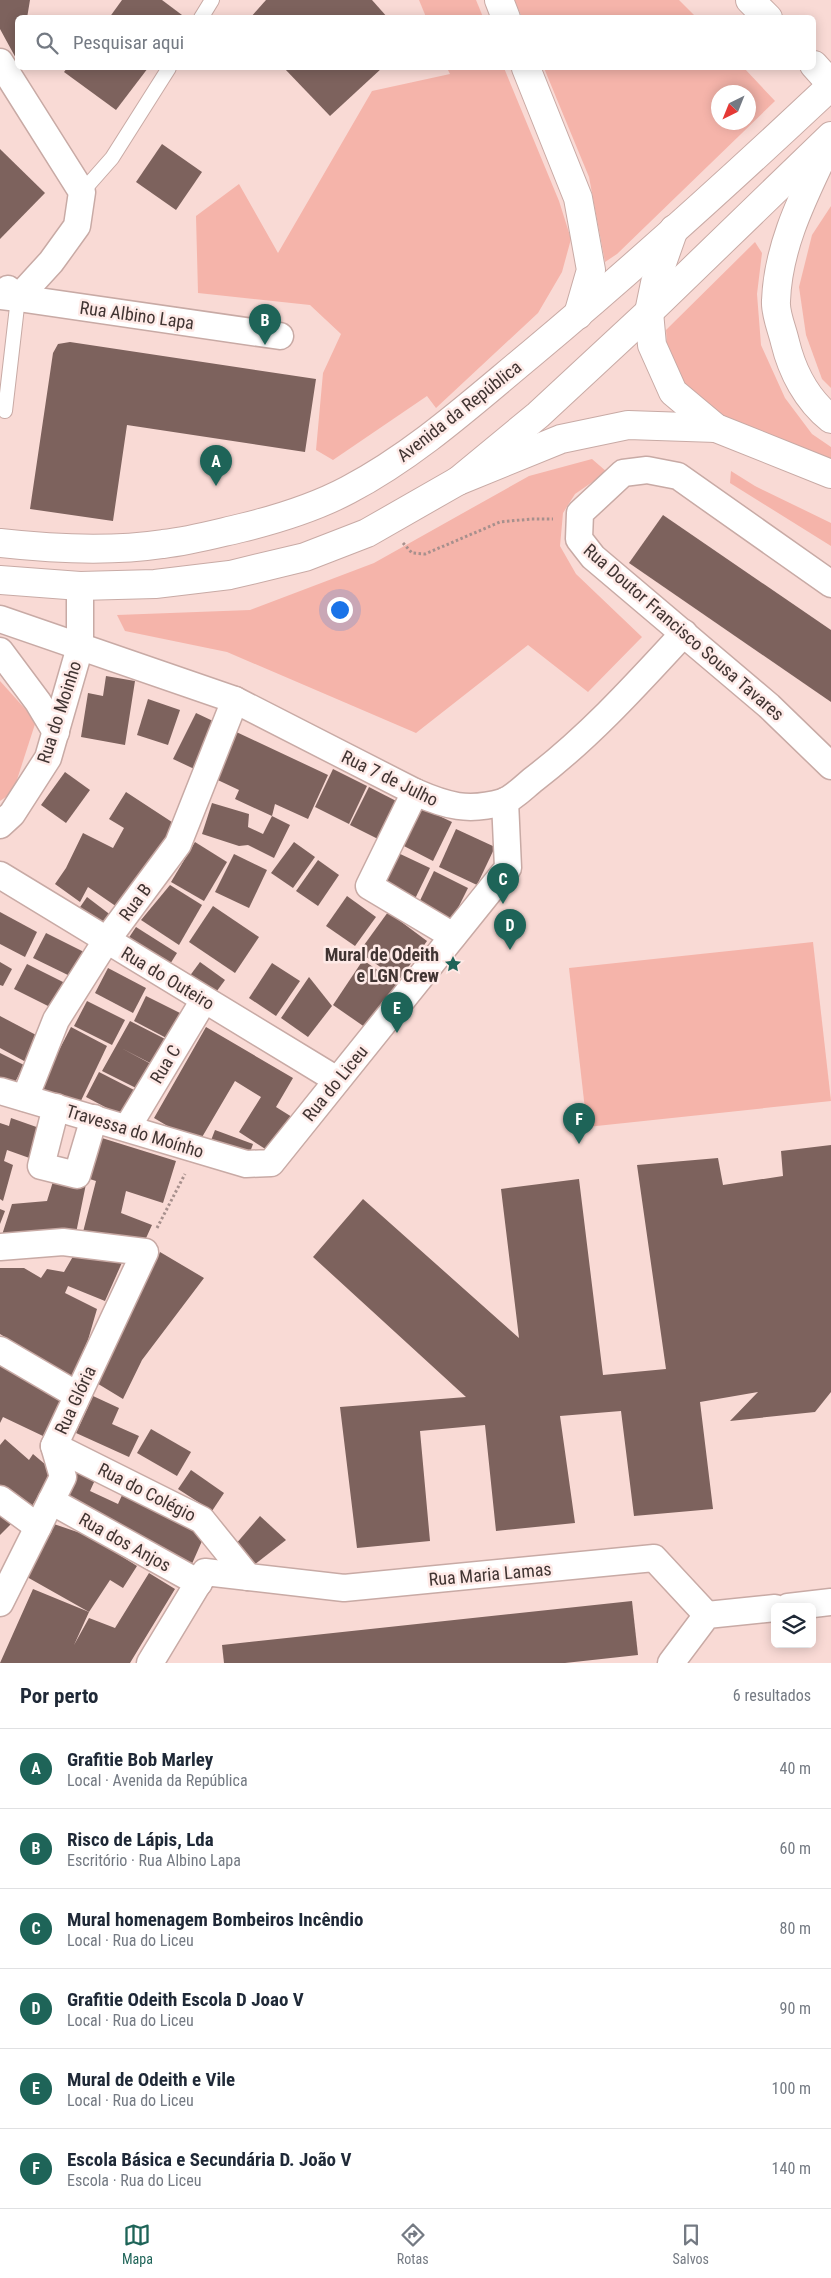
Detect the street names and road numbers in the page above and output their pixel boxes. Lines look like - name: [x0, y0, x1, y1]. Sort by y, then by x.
- street label: Rua Albino Lapa: [79, 297, 195, 333]
- street label: Avenida da República: [393, 356, 525, 466]
- street label: Rua Doutor Francisco Sousa Tavares: [580, 539, 788, 725]
- street label: Rua do Moinho: [33, 658, 85, 766]
- street label: Rua 7 de Julho: [338, 746, 442, 810]
- street label: Rua B: [115, 879, 155, 925]
- street label: Rua do Outeiro: [118, 942, 218, 1014]
- street label: Rua C: [145, 1041, 185, 1087]
- street label: Rua do Liceu: [298, 1041, 372, 1125]
- street label: Travessa do Moínho: [64, 1100, 206, 1162]
- street label: Rua Glória: [50, 1362, 100, 1438]
- street label: Rua do Colégio: [95, 1458, 199, 1526]
- street label: Rua dos Anjos: [75, 1508, 175, 1576]
- street label: Rua Maria Lamas: [428, 1558, 552, 1590]

